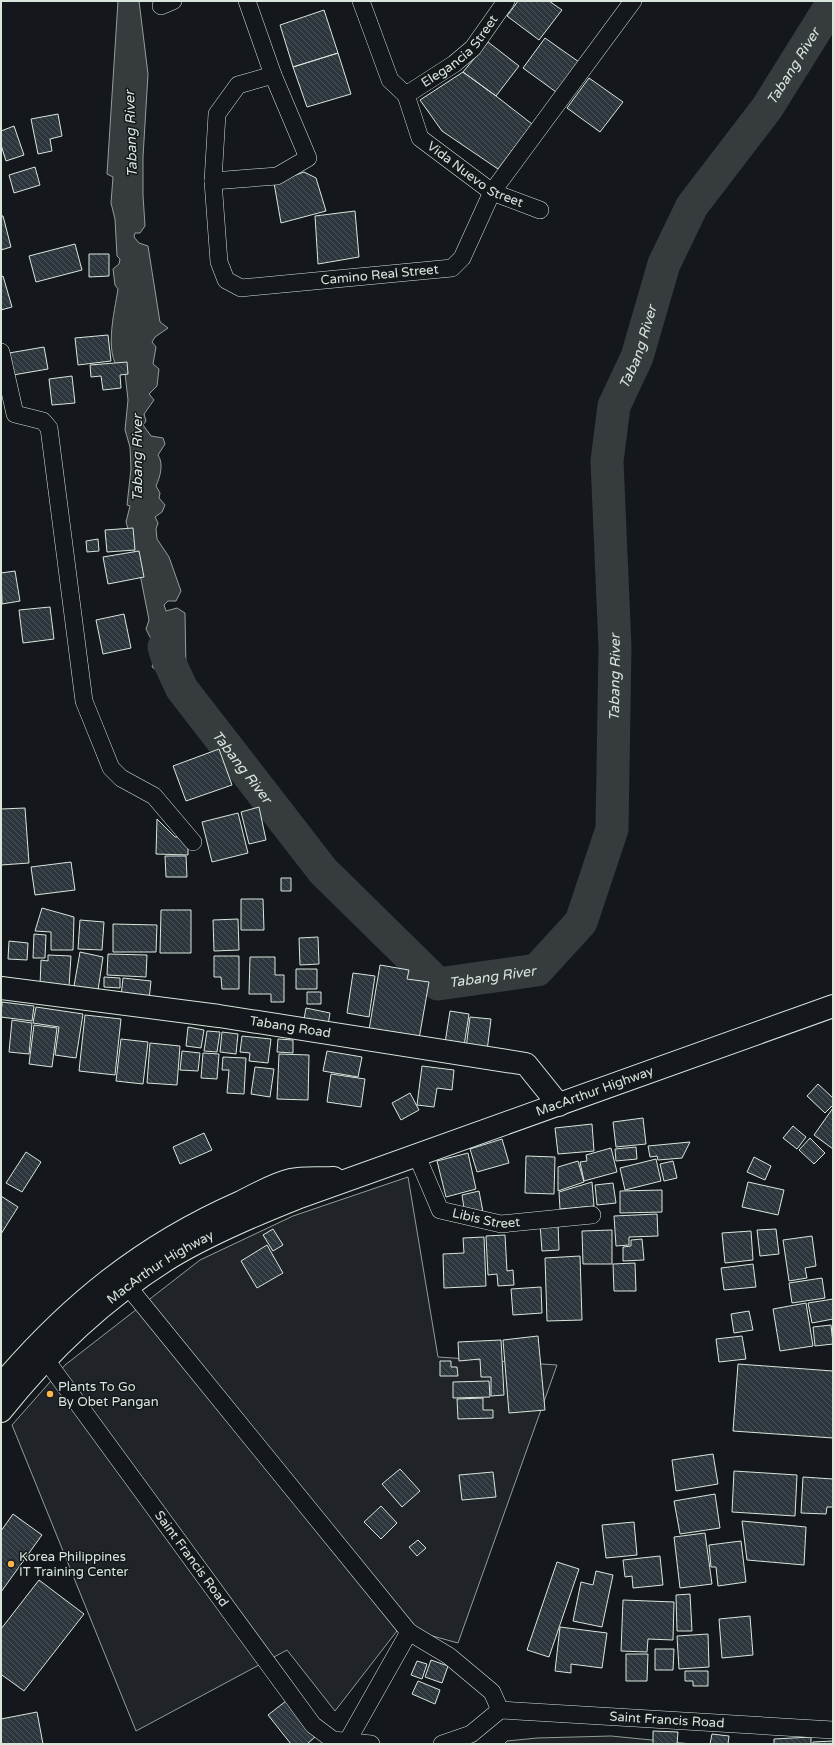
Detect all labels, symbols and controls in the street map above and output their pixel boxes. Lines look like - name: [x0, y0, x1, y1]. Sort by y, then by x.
- street label: Elegancia Street: [418, 12, 502, 91]
- water label: Tabang River: [763, 23, 824, 108]
- water label: Tabang River: [121, 89, 141, 178]
- street label: Vida Nuevo Street: [424, 138, 525, 211]
- street label: Camino Real Street: [320, 261, 439, 288]
- water label: Tabang River: [615, 302, 661, 391]
- water label: Tabang River: [129, 413, 146, 502]
- water label: Tabang River: [605, 632, 624, 721]
- water label: Tabang River: [209, 727, 277, 808]
- water label: Tabang River: [448, 962, 538, 991]
- street label: Tabang Road: [249, 1013, 332, 1041]
- street label: MacArthur Highway: [534, 1063, 656, 1120]
- street label: Libis Street: [451, 1205, 521, 1232]
- street label: MacArthur Highway: [104, 1227, 216, 1308]
- place label: Plants To Go By Obet Pangan: [58, 1379, 159, 1410]
- marker: Plants To Go By Obet Pangan: [45, 1389, 55, 1399]
- street label: Saint Francis Road: [151, 1508, 232, 1610]
- place label: Korea Philippines IT Training Center: [19, 1549, 128, 1580]
- marker: Korea Philippines IT Training Center: [6, 1559, 16, 1569]
- street label: Saint Francis Road: [609, 1709, 725, 1731]

